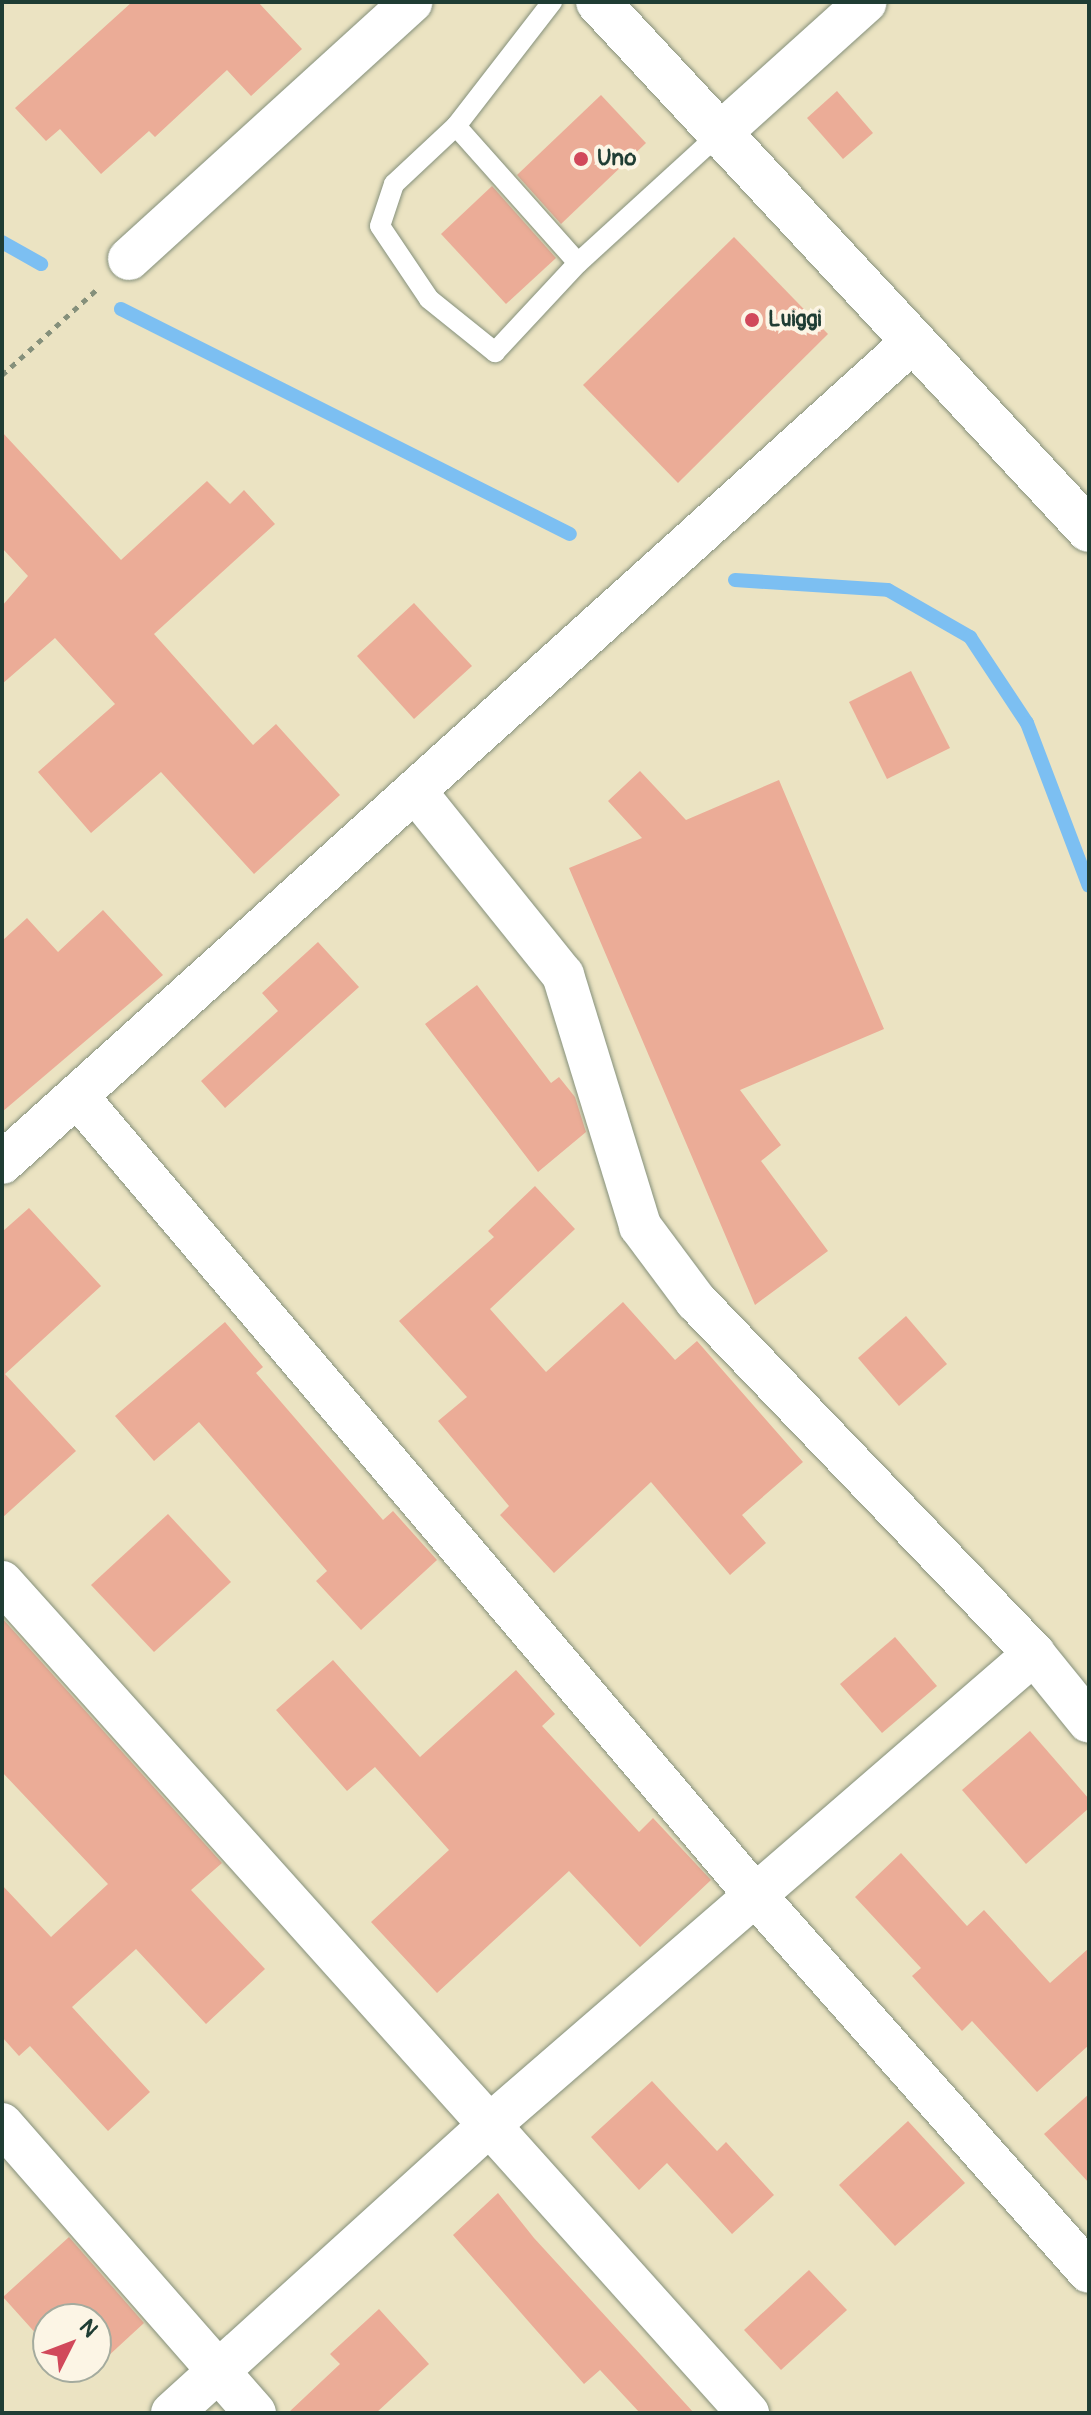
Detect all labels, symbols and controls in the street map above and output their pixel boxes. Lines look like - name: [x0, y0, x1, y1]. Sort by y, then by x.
- place label: Uno: [597, 146, 636, 172]
- marker: Uno: [572, 150, 590, 168]
- place label: Luiggi: [768, 307, 821, 333]
- marker: Luiggi: [743, 311, 761, 329]
- north arrow: [32, 2303, 112, 2383]
- text: N: [73, 2313, 104, 2343]

